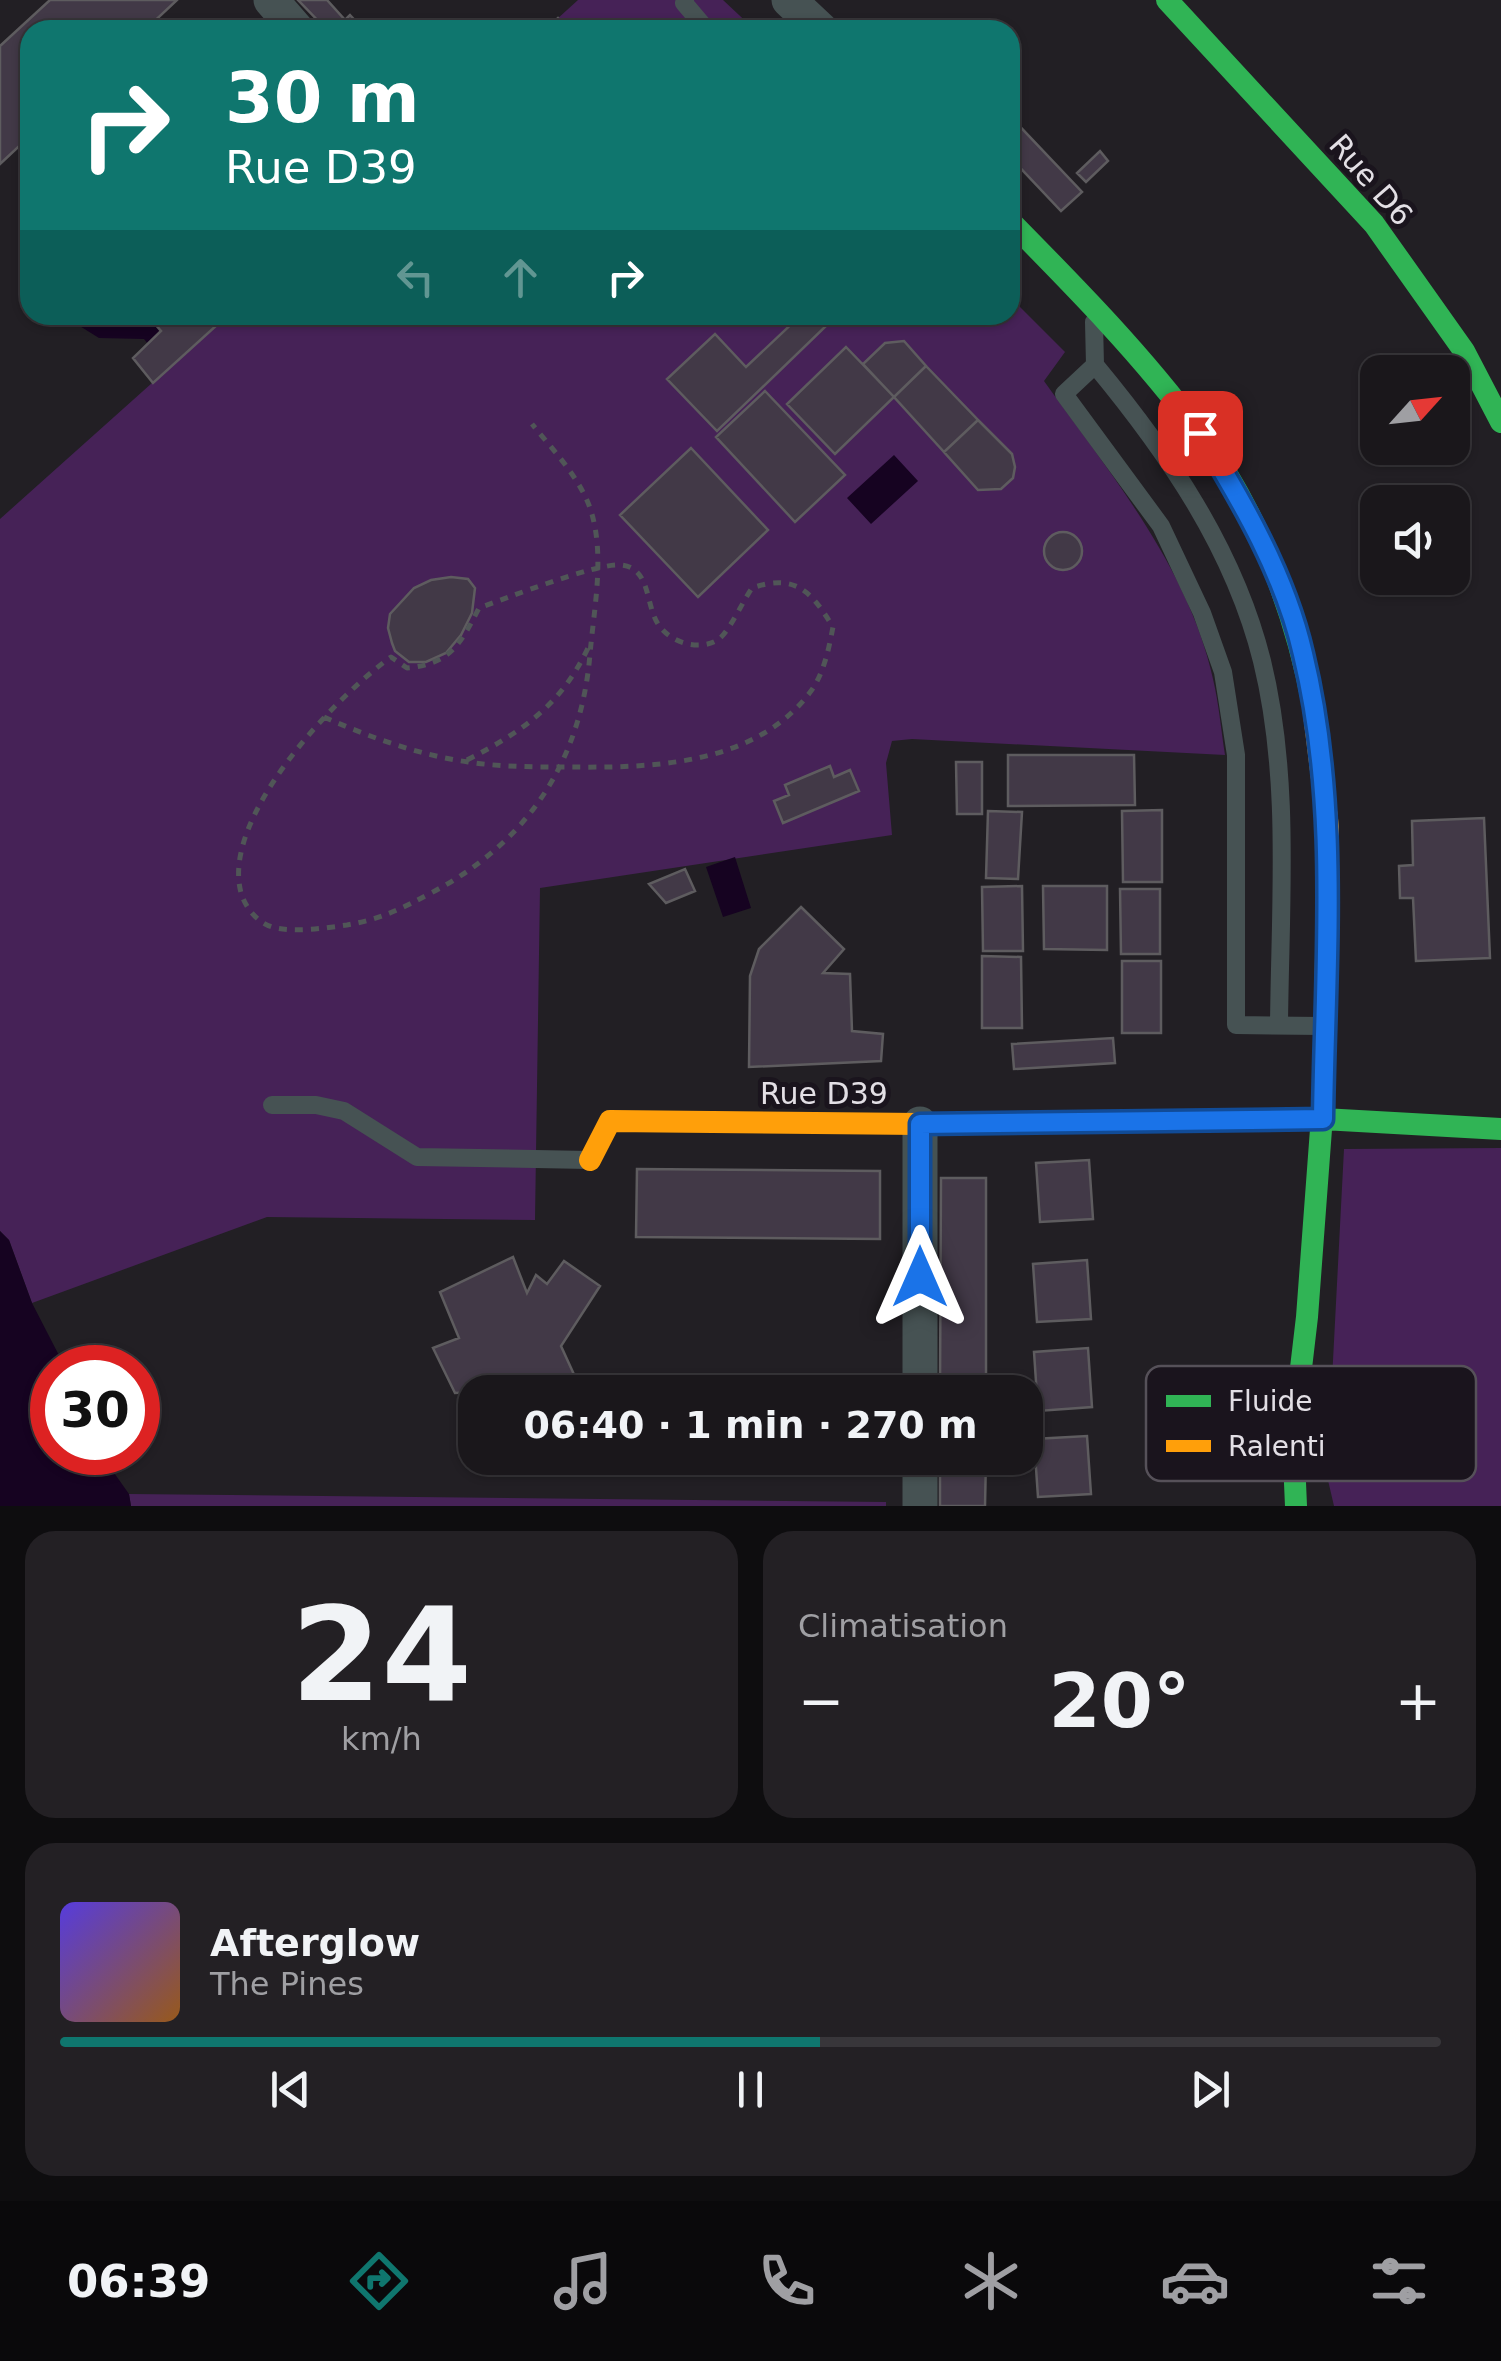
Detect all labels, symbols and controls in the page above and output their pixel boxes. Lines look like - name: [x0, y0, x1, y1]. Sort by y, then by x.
- text: 30 m: [225, 57, 420, 139]
- icon: right: [60, 60, 190, 190]
- street label: Rue D6: [1322, 127, 1420, 233]
- text: Rue D39: [225, 141, 417, 194]
- icon: left: [388, 250, 443, 305]
- icon: ahead: [493, 250, 548, 305]
- icon: right: [598, 250, 653, 305]
- north arrow: [1360, 355, 1470, 465]
- map controls: [1360, 355, 1470, 595]
- pin: [1158, 391, 1243, 476]
- icon: arrive: [1173, 406, 1228, 461]
- button: sound: [1360, 485, 1470, 595]
- street label: Rue D39: [760, 1076, 888, 1111]
- position arrow: [868, 1225, 972, 1329]
- speed limit sign: 30: [30, 1345, 160, 1475]
- legend: [1146, 1366, 1476, 1481]
- text: Fluide: [1228, 1385, 1312, 1418]
- text: 06:40 · 1 min · 270 m: [523, 1403, 978, 1447]
- text: Ralenti: [1228, 1430, 1326, 1463]
- text: 24: [291, 1579, 472, 1731]
- text: Climatisation: [798, 1607, 1008, 1645]
- text: 20°: [1049, 1657, 1190, 1745]
- text: −: [798, 1669, 844, 1733]
- text: +: [1395, 1669, 1441, 1733]
- text: km/h: [341, 1720, 422, 1758]
- text: Afterglow: [210, 1921, 420, 1965]
- text: The Pines: [210, 1965, 364, 2003]
- icon: previous: [263, 2062, 318, 2117]
- icon: pause: [723, 2062, 778, 2117]
- icon: next: [1183, 2062, 1238, 2117]
- icon: directions: [344, 2246, 414, 2316]
- icon: music: [548, 2246, 618, 2316]
- icon: phone: [752, 2246, 822, 2316]
- icon: climate: [956, 2246, 1026, 2316]
- icon: car: [1160, 2246, 1230, 2316]
- icon: filters: [1364, 2246, 1434, 2316]
- text: 06:39: [67, 2255, 210, 2308]

